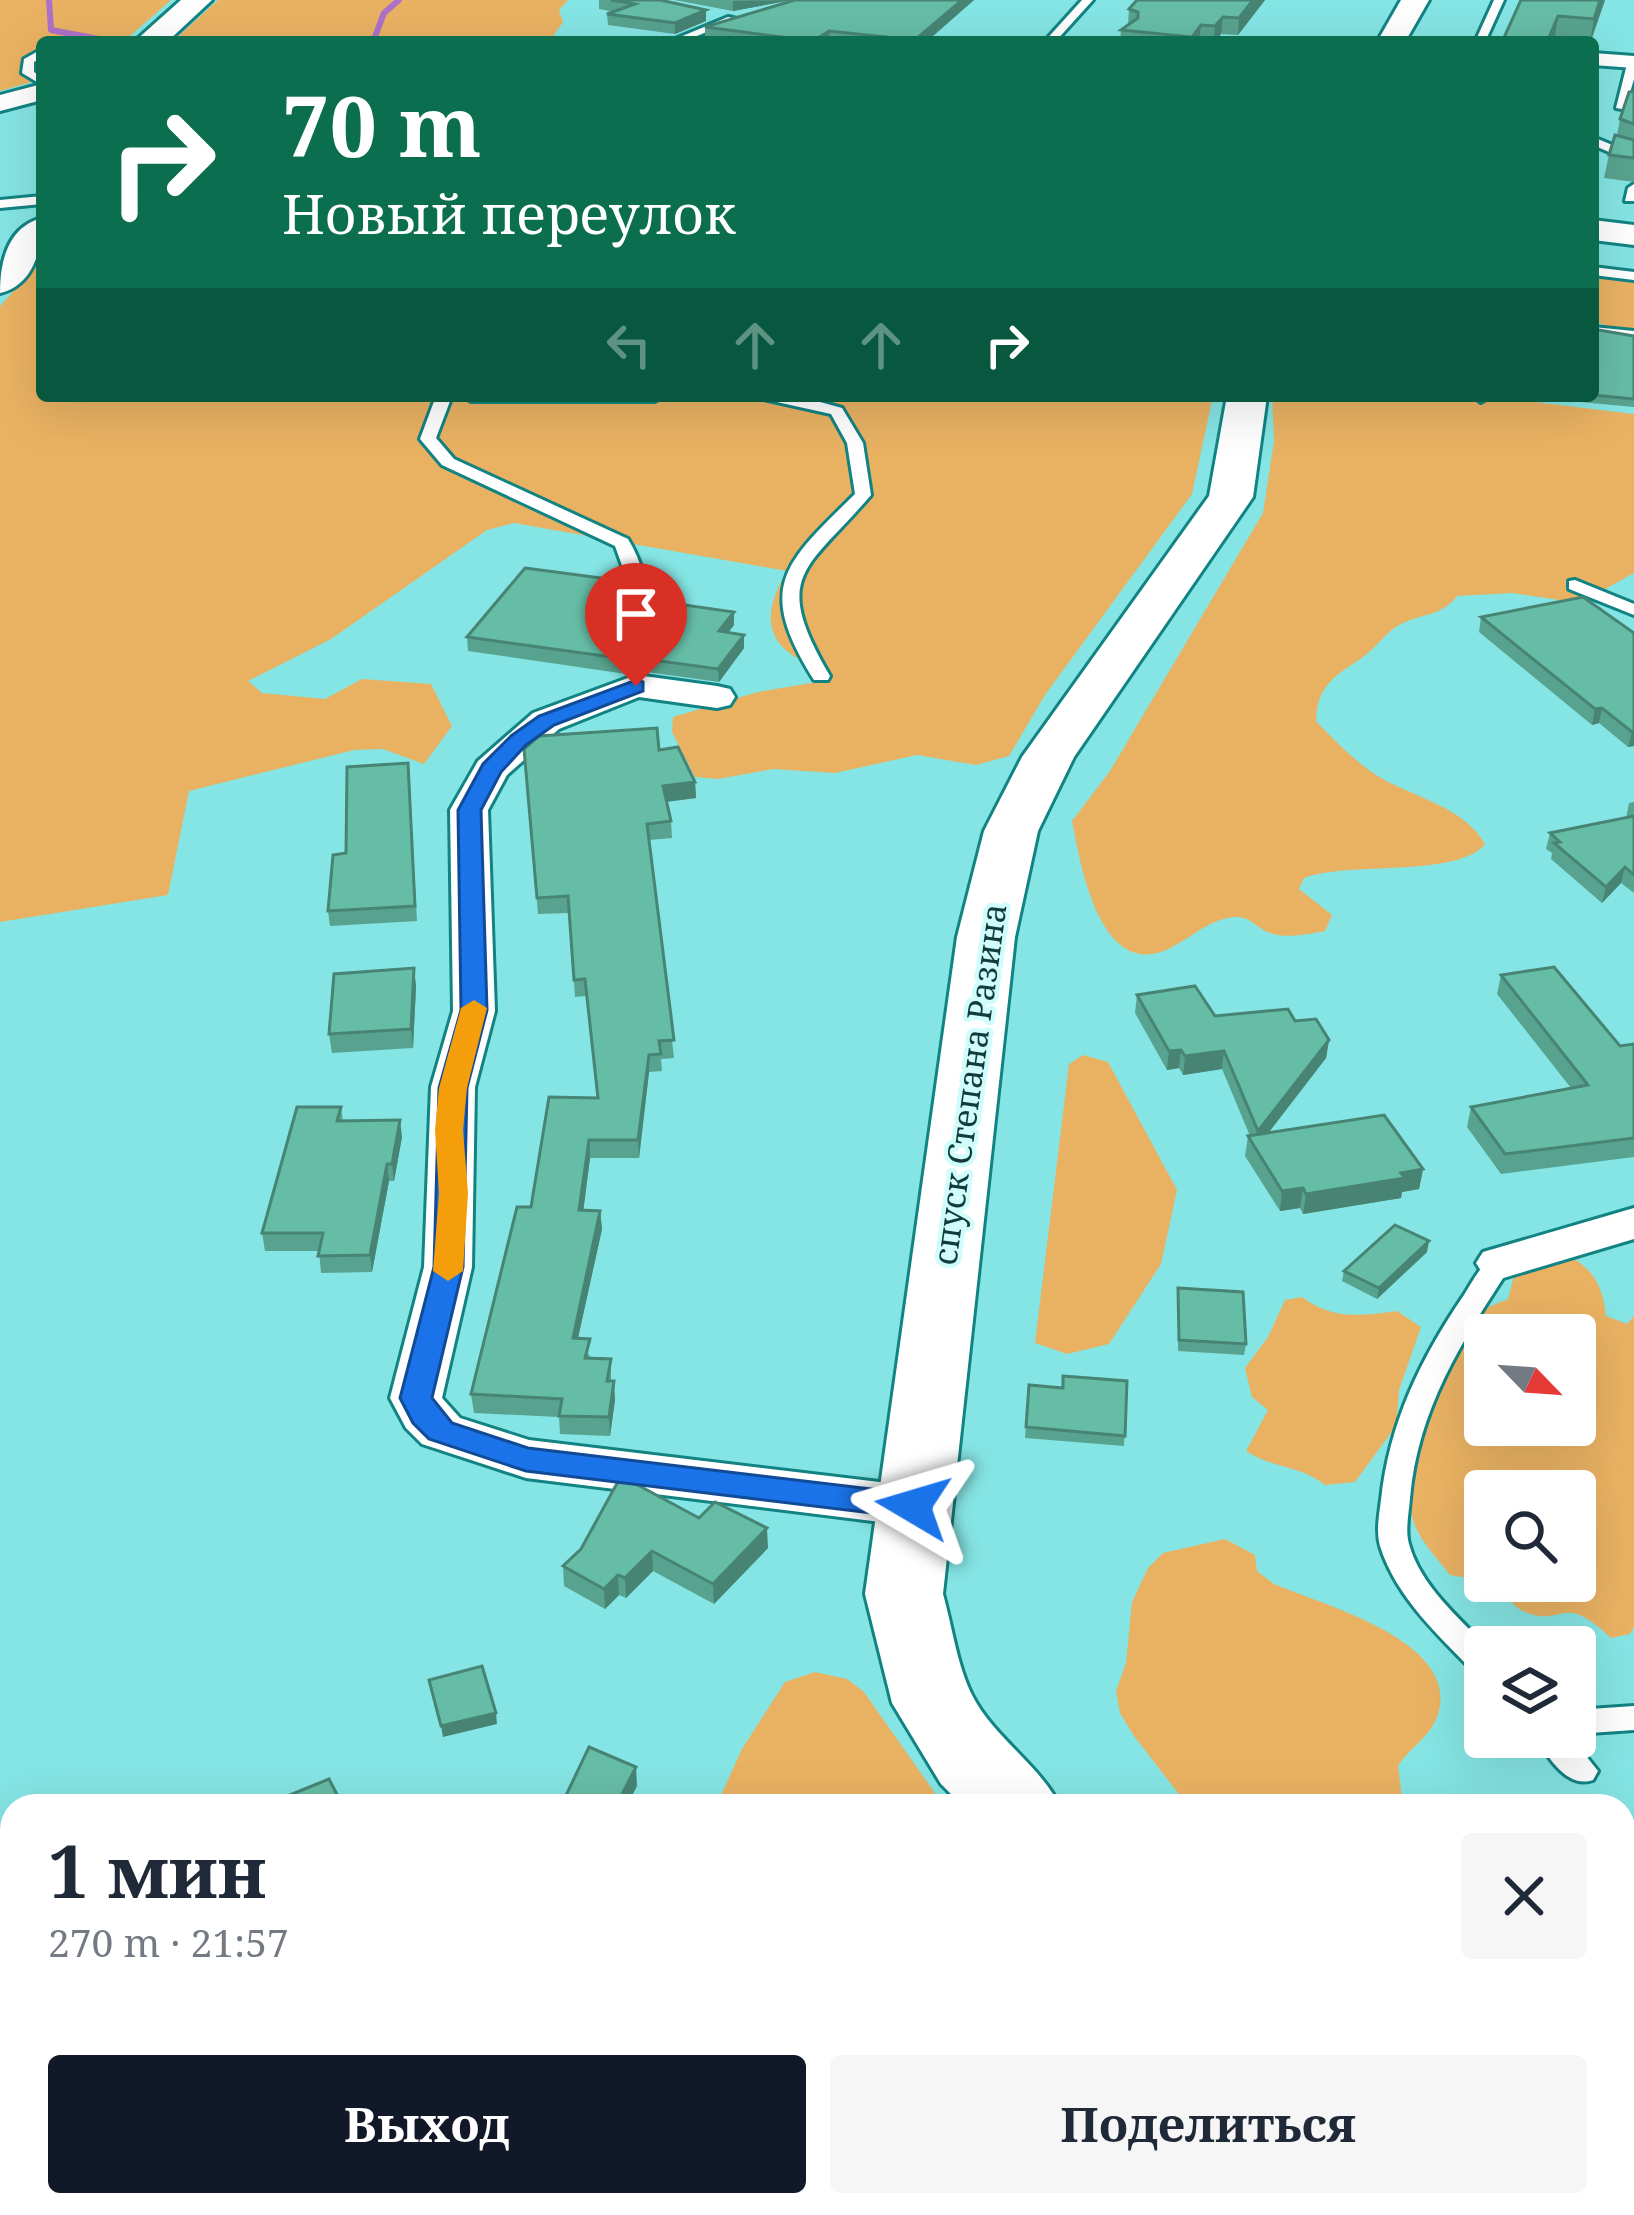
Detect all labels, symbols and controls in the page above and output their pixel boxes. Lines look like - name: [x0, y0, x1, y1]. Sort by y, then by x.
- text: 70 m: [282, 67, 482, 182]
- icon: right: [84, 84, 240, 240]
- text: Новый переулок: [282, 176, 736, 250]
- icon: left: [596, 312, 662, 378]
- icon: ahead: [722, 312, 788, 378]
- icon: ahead: [848, 312, 914, 378]
- icon: right: [974, 312, 1040, 378]
- pin: [585, 563, 687, 686]
- icon: arrive: [603, 581, 669, 647]
- street label: спуск Степана Разина: [921, 900, 1017, 1268]
- north arrow: [1464, 1314, 1596, 1446]
- map controls: [1464, 1314, 1596, 1758]
- position arrow: [850, 1443, 976, 1569]
- button: search: [1464, 1470, 1596, 1602]
- button: layers: [1464, 1626, 1596, 1758]
- text: 1 мин: [48, 1821, 266, 1919]
- button: close: [1461, 1833, 1587, 1959]
- text: 270 m · 21:57: [48, 1915, 289, 1968]
- button: Выход: [48, 2055, 806, 2193]
- button: Поделиться: [830, 2055, 1587, 2193]

